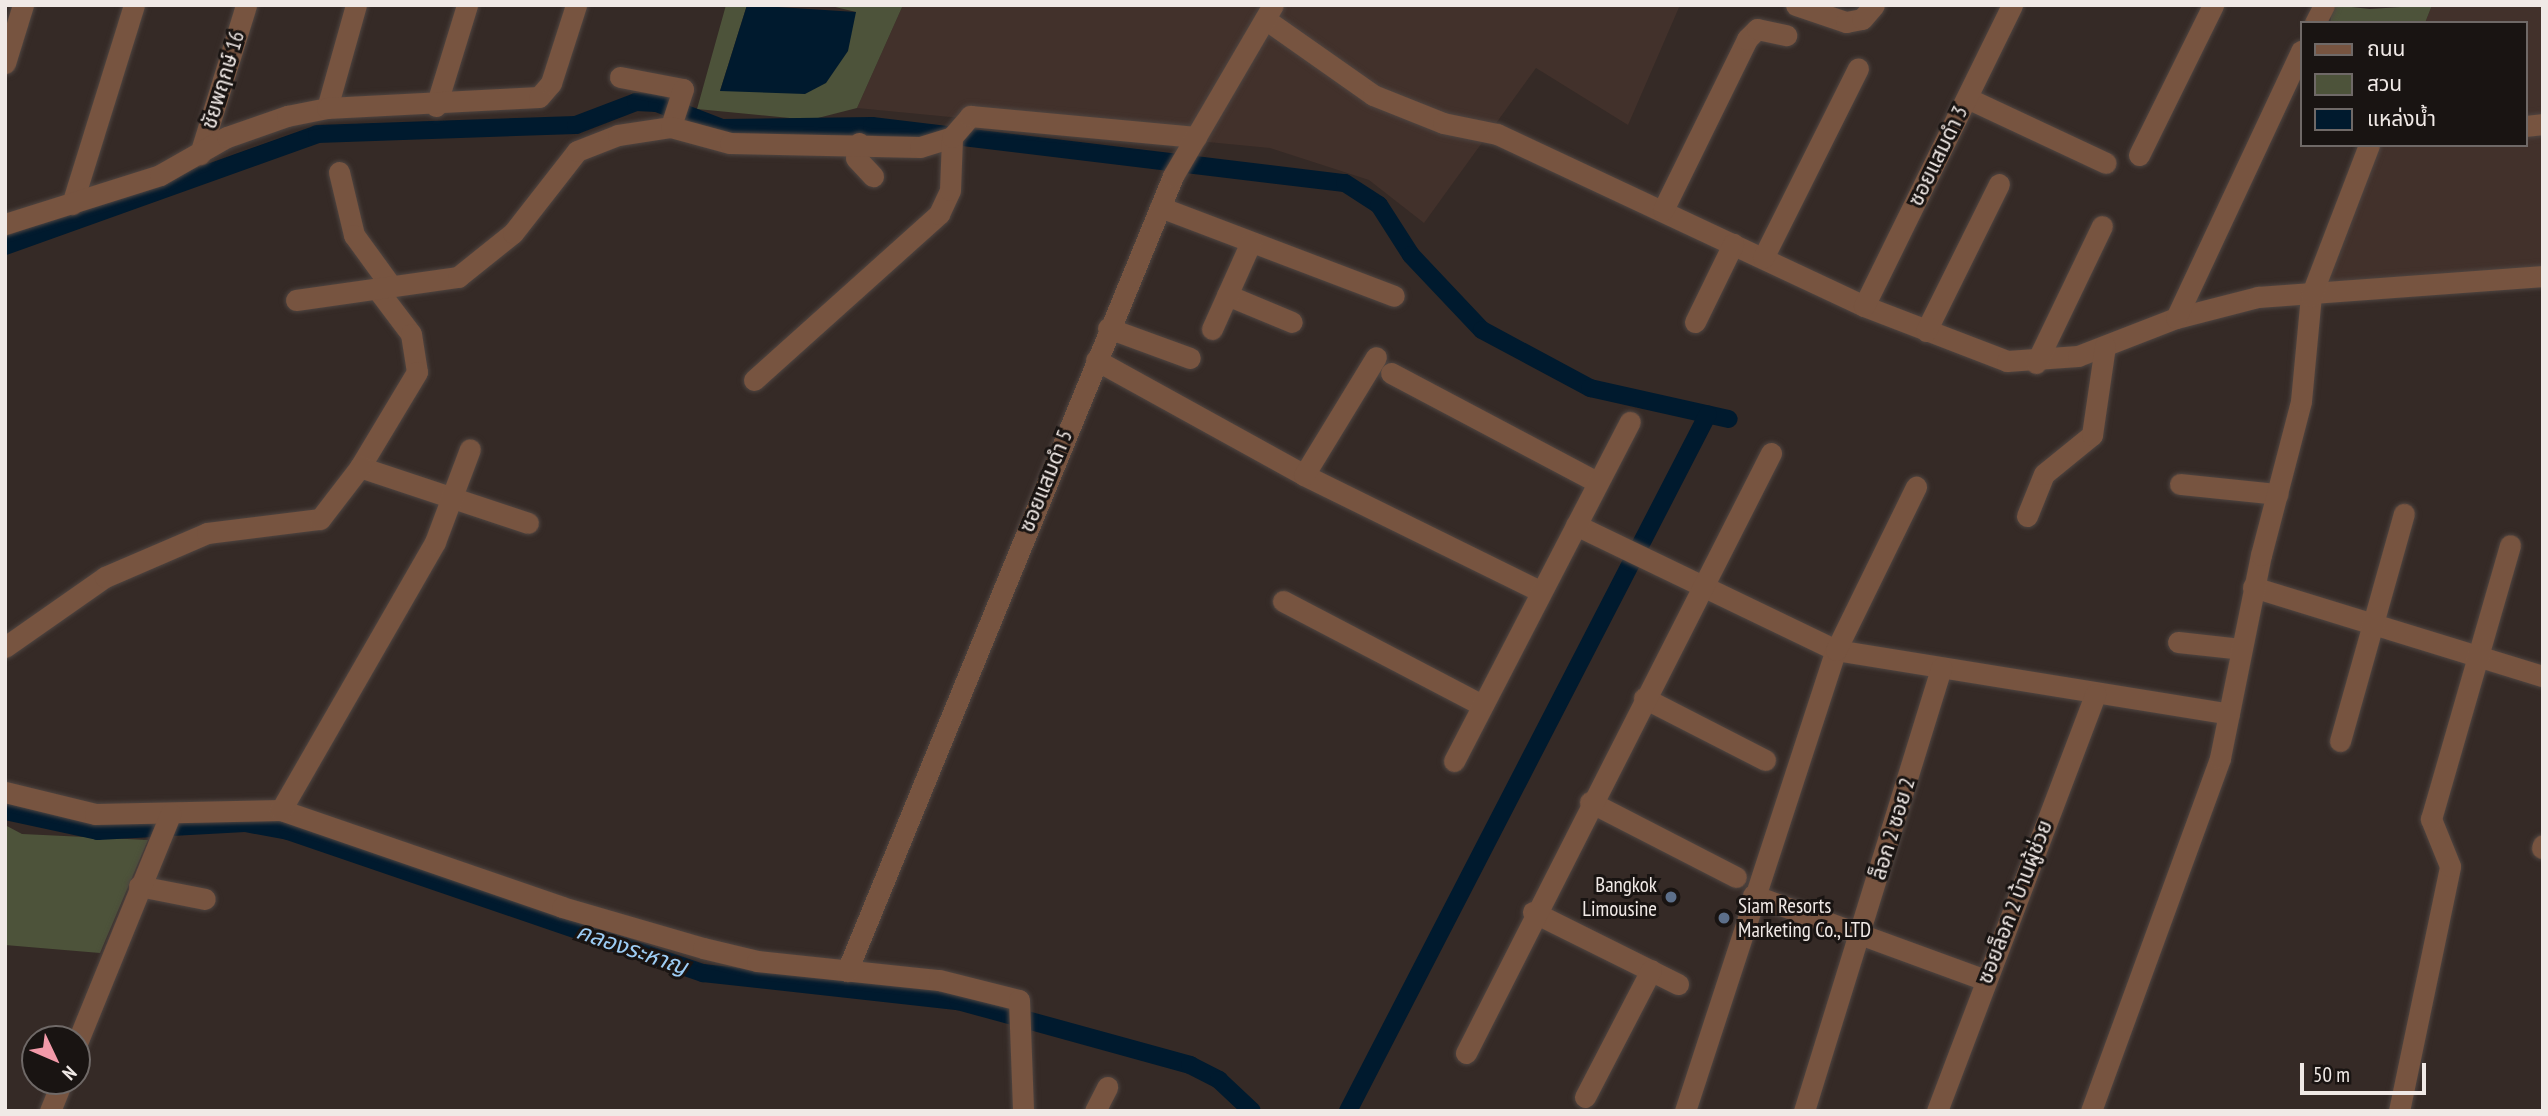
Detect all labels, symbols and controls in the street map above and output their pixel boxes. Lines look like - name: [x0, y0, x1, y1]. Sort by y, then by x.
- legend: [2300, 21, 2527, 147]
- street label: ชัยพฤกษ์ 16: [196, 28, 250, 132]
- text: ถนน: [2367, 35, 2405, 62]
- text: สวน: [2367, 70, 2402, 97]
- street label: ซอยแสมดำ 3: [1903, 102, 1973, 210]
- text: แหล่งน้ำ: [2367, 105, 2436, 132]
- street label: ซอยแสมดำ 5: [1014, 426, 1078, 536]
- street label: ล็อก 2 ซอย 2: [1866, 775, 1920, 883]
- street label: ซอยล็อก 2 บ้านผู้ช่วย: [1972, 817, 2058, 987]
- place label: Bangkok Limousine: [1582, 872, 1657, 922]
- marker: Bangkok Limousine: [1663, 889, 1679, 905]
- place label: Siam Resorts Marketing Co., LTD: [1738, 893, 1872, 943]
- marker: Siam Resorts Marketing Co., LTD: [1716, 910, 1732, 926]
- water label: คลองระหาญ: [573, 917, 691, 981]
- north arrow: [21, 1025, 91, 1095]
- scale bar: [2303, 1050, 2429, 1094]
- text: N: [57, 1061, 82, 1085]
- text: 50 m: [2313, 1061, 2350, 1088]

